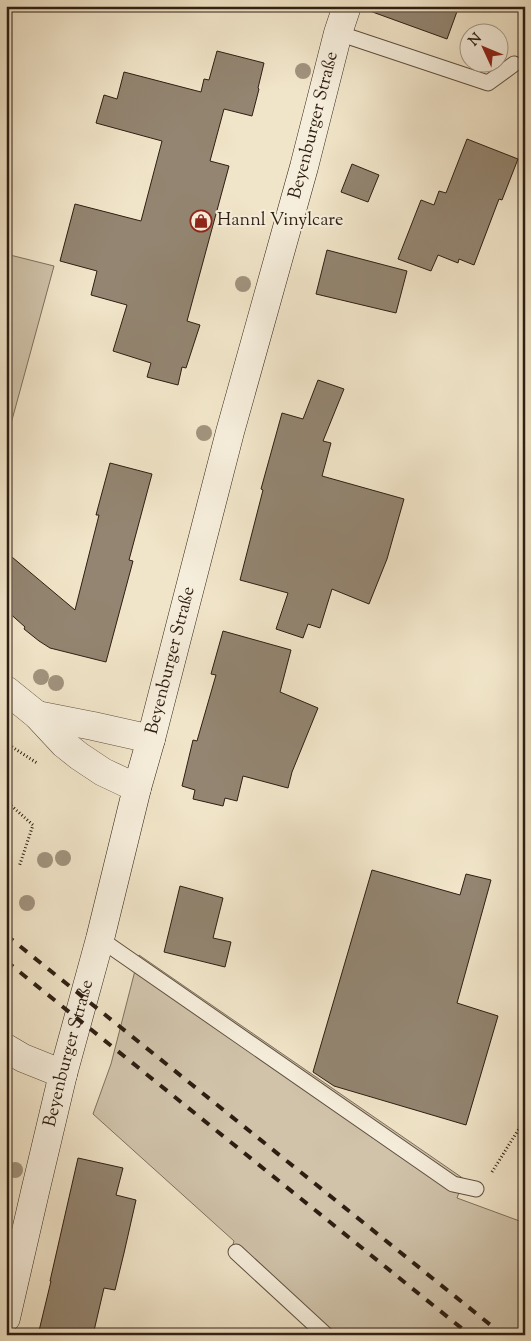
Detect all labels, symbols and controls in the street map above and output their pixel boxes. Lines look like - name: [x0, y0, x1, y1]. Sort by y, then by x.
- north arrow: [458, 22, 508, 72]
- text: N: [465, 29, 487, 51]
- street label: Beyenburger Straße: [283, 49, 346, 202]
- place label: Hannl Vinylcare: [217, 208, 343, 234]
- shop icon: Hannl Vinylcare: [189, 209, 213, 233]
- street label: Beyenburger Straße: [140, 584, 203, 737]
- street label: Beyenburger Straße: [38, 977, 101, 1130]

